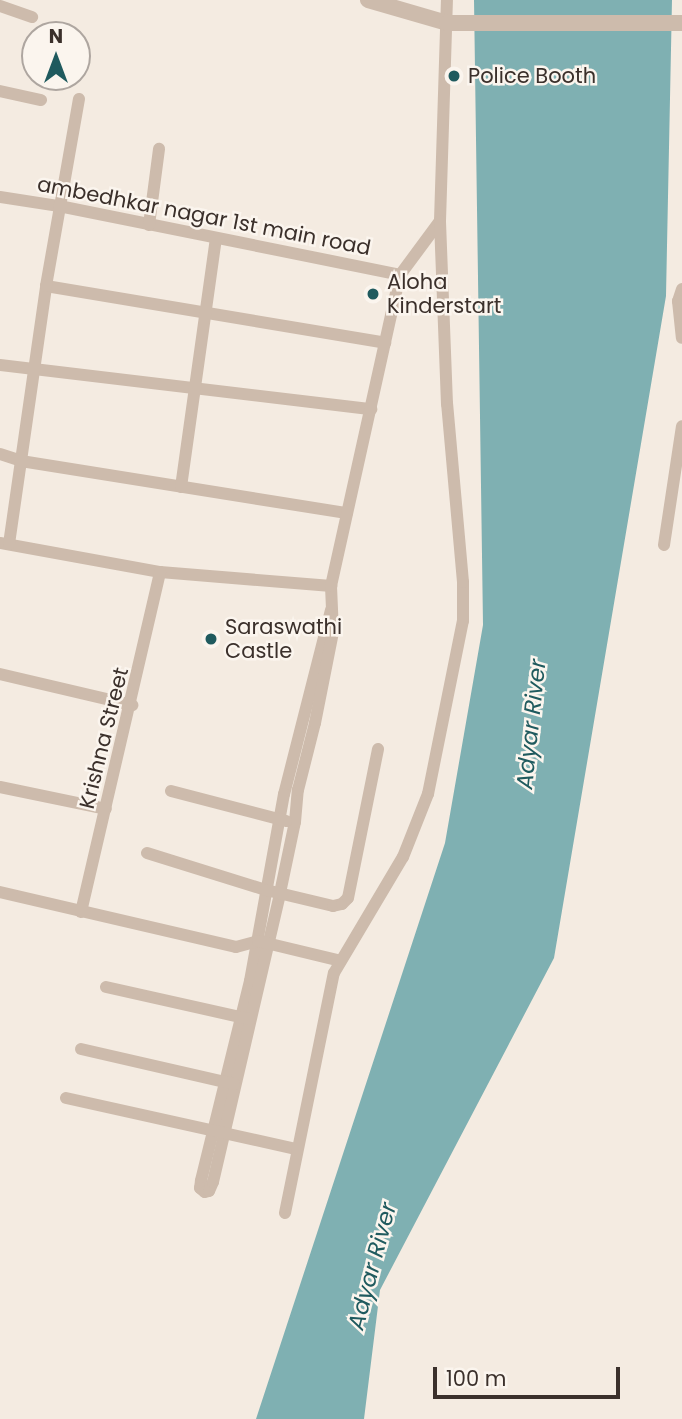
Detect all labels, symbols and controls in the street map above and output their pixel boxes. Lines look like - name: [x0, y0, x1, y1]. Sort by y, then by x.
- north arrow: [21, 21, 91, 91]
- text: N: [49, 23, 63, 50]
- place label: Police Booth: [468, 63, 596, 89]
- marker: Police Booth: [446, 68, 462, 84]
- street label: ambedhkar nagar 1st main road: [35, 171, 373, 261]
- place label: Aloha Kinderstart: [387, 269, 502, 319]
- marker: Aloha Kinderstart: [365, 286, 381, 302]
- place label: Saraswathi Castle: [225, 614, 342, 664]
- marker: Saraswathi Castle: [203, 631, 219, 647]
- water label: Adyar River: [510, 658, 552, 790]
- street label: Krishna Street: [74, 665, 134, 811]
- water label: Adyar River: [342, 1199, 402, 1333]
- scale bar: [437, 1352, 624, 1396]
- text: 100 m: [446, 1364, 506, 1393]

